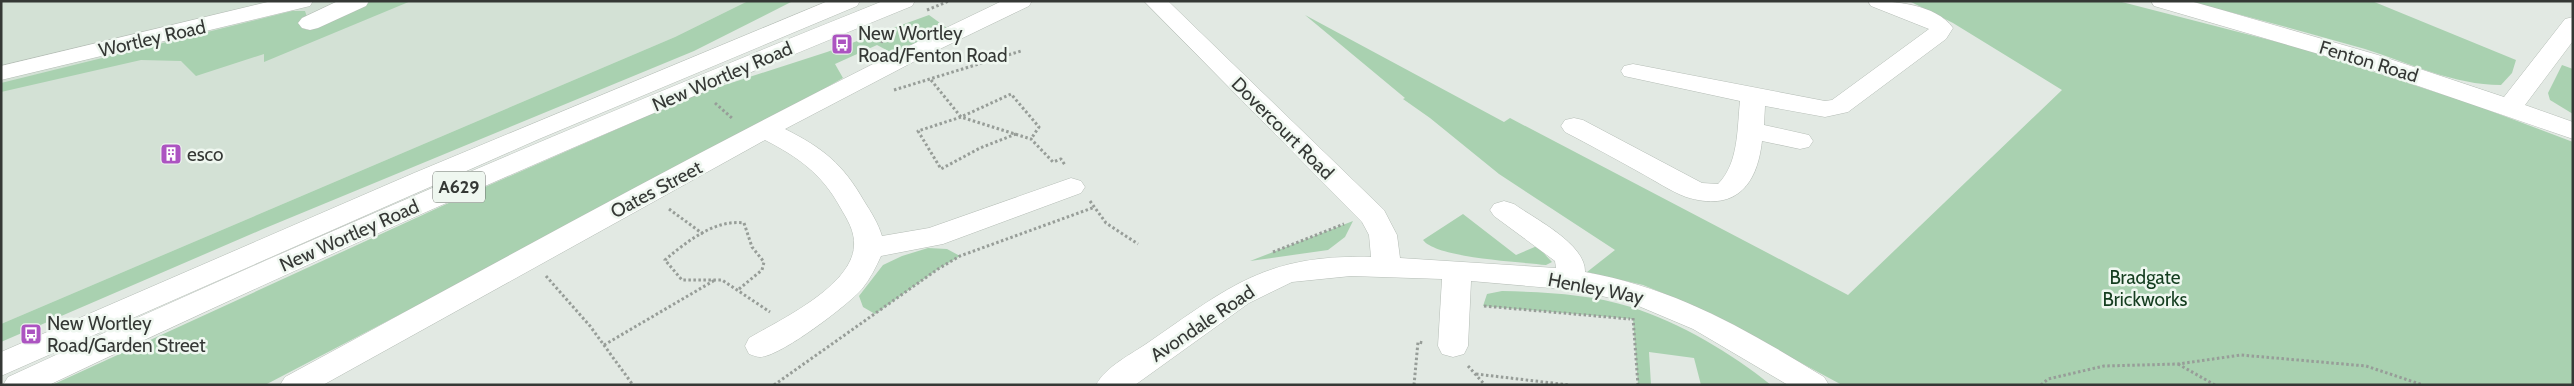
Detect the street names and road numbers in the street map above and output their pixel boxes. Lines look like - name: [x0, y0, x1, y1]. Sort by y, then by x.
- street label: Wortley Road: [96, 15, 208, 62]
- street label: Fenton Road: [2317, 36, 2421, 87]
- street label: New Wortley Road: [649, 37, 796, 116]
- street label: Dovercourt Road: [1227, 72, 1339, 184]
- street label: Oates Street: [607, 155, 706, 223]
- road number: A629: [433, 172, 485, 202]
- street label: New Wortley Road: [276, 194, 422, 276]
- street label: Henley Way: [1546, 268, 1646, 309]
- street label: Avondale Road: [1146, 280, 1259, 367]

